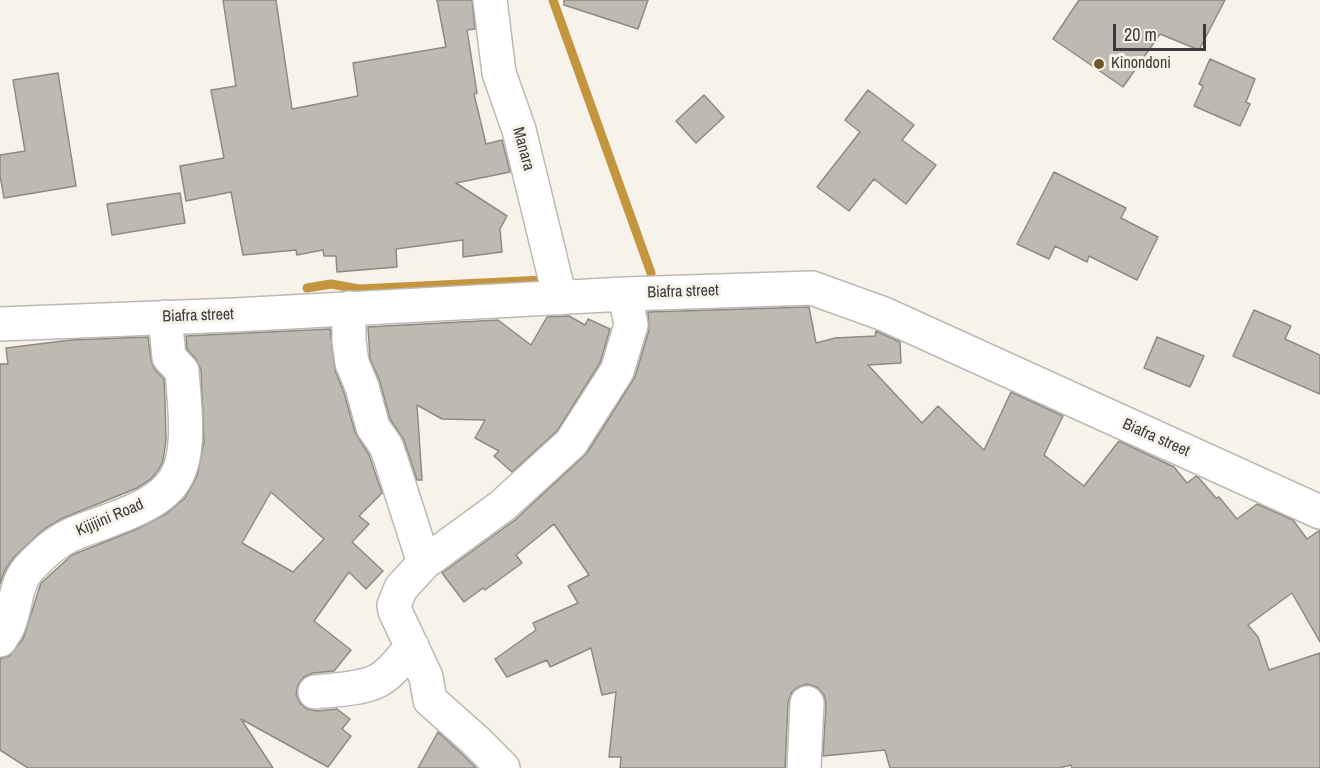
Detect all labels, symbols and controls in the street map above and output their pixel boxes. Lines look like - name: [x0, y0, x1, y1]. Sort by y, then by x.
- scale bar: [1116, 12, 1209, 50]
- text: 20 m: [1124, 22, 1157, 47]
- place label: Kinondoni: [1111, 54, 1171, 74]
- marker: Kinondoni: [1092, 57, 1106, 71]
- street label: Manara: [508, 125, 538, 173]
- street label: Biafra street: [647, 281, 719, 303]
- street label: Biafra street: [162, 305, 234, 327]
- street label: Biafra street: [1119, 415, 1193, 461]
- street label: Kijijini Road: [73, 495, 147, 541]

